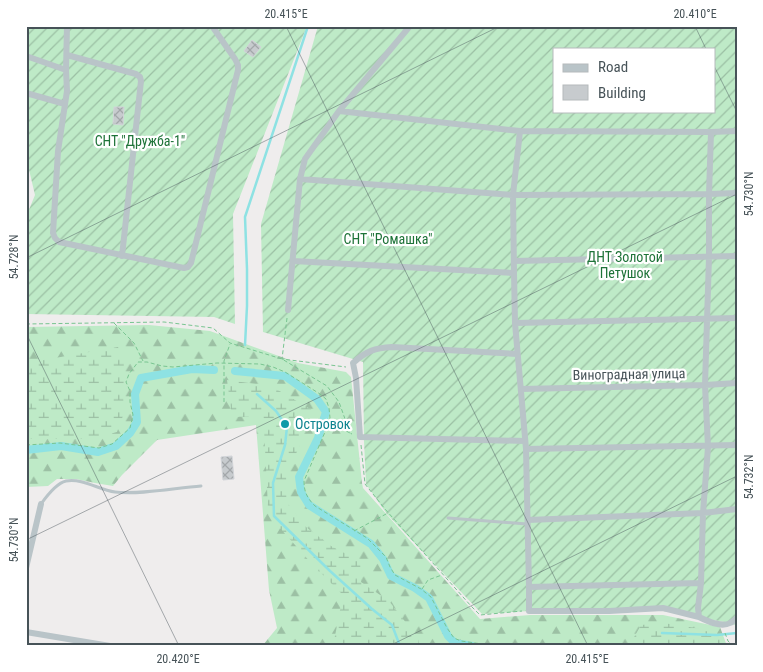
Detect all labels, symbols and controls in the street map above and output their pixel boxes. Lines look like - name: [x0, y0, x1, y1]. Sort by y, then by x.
- text: 20.415°E: [264, 7, 308, 21]
- text: 20.410°E: [673, 7, 717, 21]
- legend: [553, 48, 716, 112]
- text: Road: [598, 58, 628, 76]
- text: Building: [598, 84, 646, 102]
- park label: СНТ "Дружба-1": [95, 133, 185, 149]
- text: 54.730°N: [742, 172, 756, 216]
- park label: СНТ "Ромашка": [344, 231, 432, 247]
- text: 54.728°N: [7, 235, 21, 279]
- park label: ДНТ Золотой Петушок: [587, 249, 663, 281]
- street label: Виноградная улица: [572, 365, 686, 383]
- place label: Островок: [295, 416, 351, 432]
- marker: Островок: [279, 418, 291, 430]
- text: 54.732°N: [742, 455, 756, 499]
- text: 54.730°N: [7, 518, 21, 562]
- text: 20.420°E: [156, 652, 200, 666]
- text: 20.415°E: [565, 652, 609, 666]

